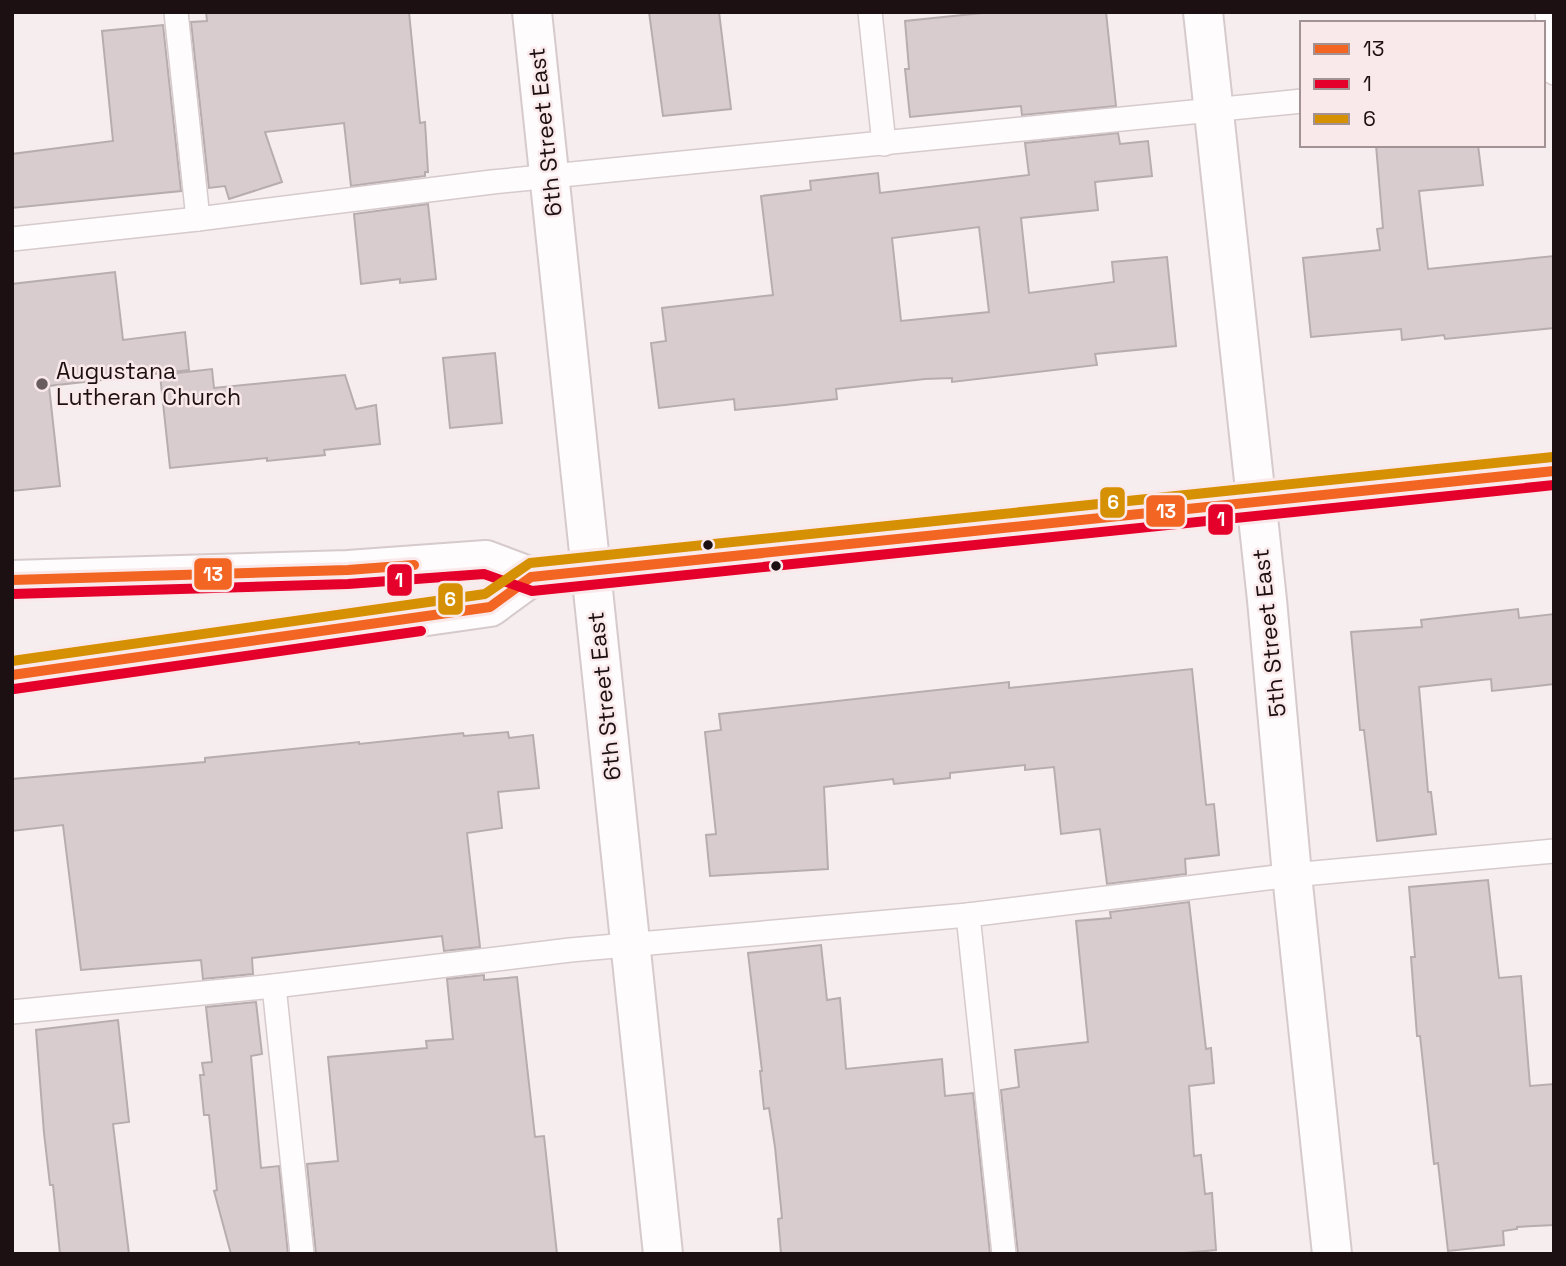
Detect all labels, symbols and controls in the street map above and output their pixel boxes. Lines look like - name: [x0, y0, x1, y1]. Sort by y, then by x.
- legend: [1300, 21, 1545, 147]
- text: 13: [1363, 35, 1384, 62]
- street label: 6th Street East: [521, 46, 569, 218]
- text: 1: [1363, 70, 1372, 97]
- text: 6: [1363, 105, 1376, 132]
- place label: Augustana Lutheran Church: [56, 356, 241, 412]
- marker: Augustana Lutheran Church: [34, 376, 50, 392]
- line badge: 6: [1099, 486, 1126, 519]
- text: 6: [1107, 490, 1119, 515]
- line badge: 13: [1145, 494, 1186, 528]
- text: 13: [1156, 499, 1176, 524]
- line badge: 1: [1207, 503, 1234, 536]
- text: 1: [1217, 507, 1225, 532]
- unlabelled marker: [701, 538, 715, 552]
- street label: 5th Street East: [1245, 547, 1293, 719]
- line badge: 13: [193, 557, 233, 591]
- unlabelled marker: [769, 559, 783, 573]
- text: 13: [203, 562, 223, 587]
- line badge: 1: [386, 563, 413, 597]
- text: 1: [395, 568, 403, 593]
- line badge: 6: [437, 582, 464, 616]
- text: 6: [444, 587, 456, 612]
- street label: 6th Street East: [580, 610, 628, 782]

